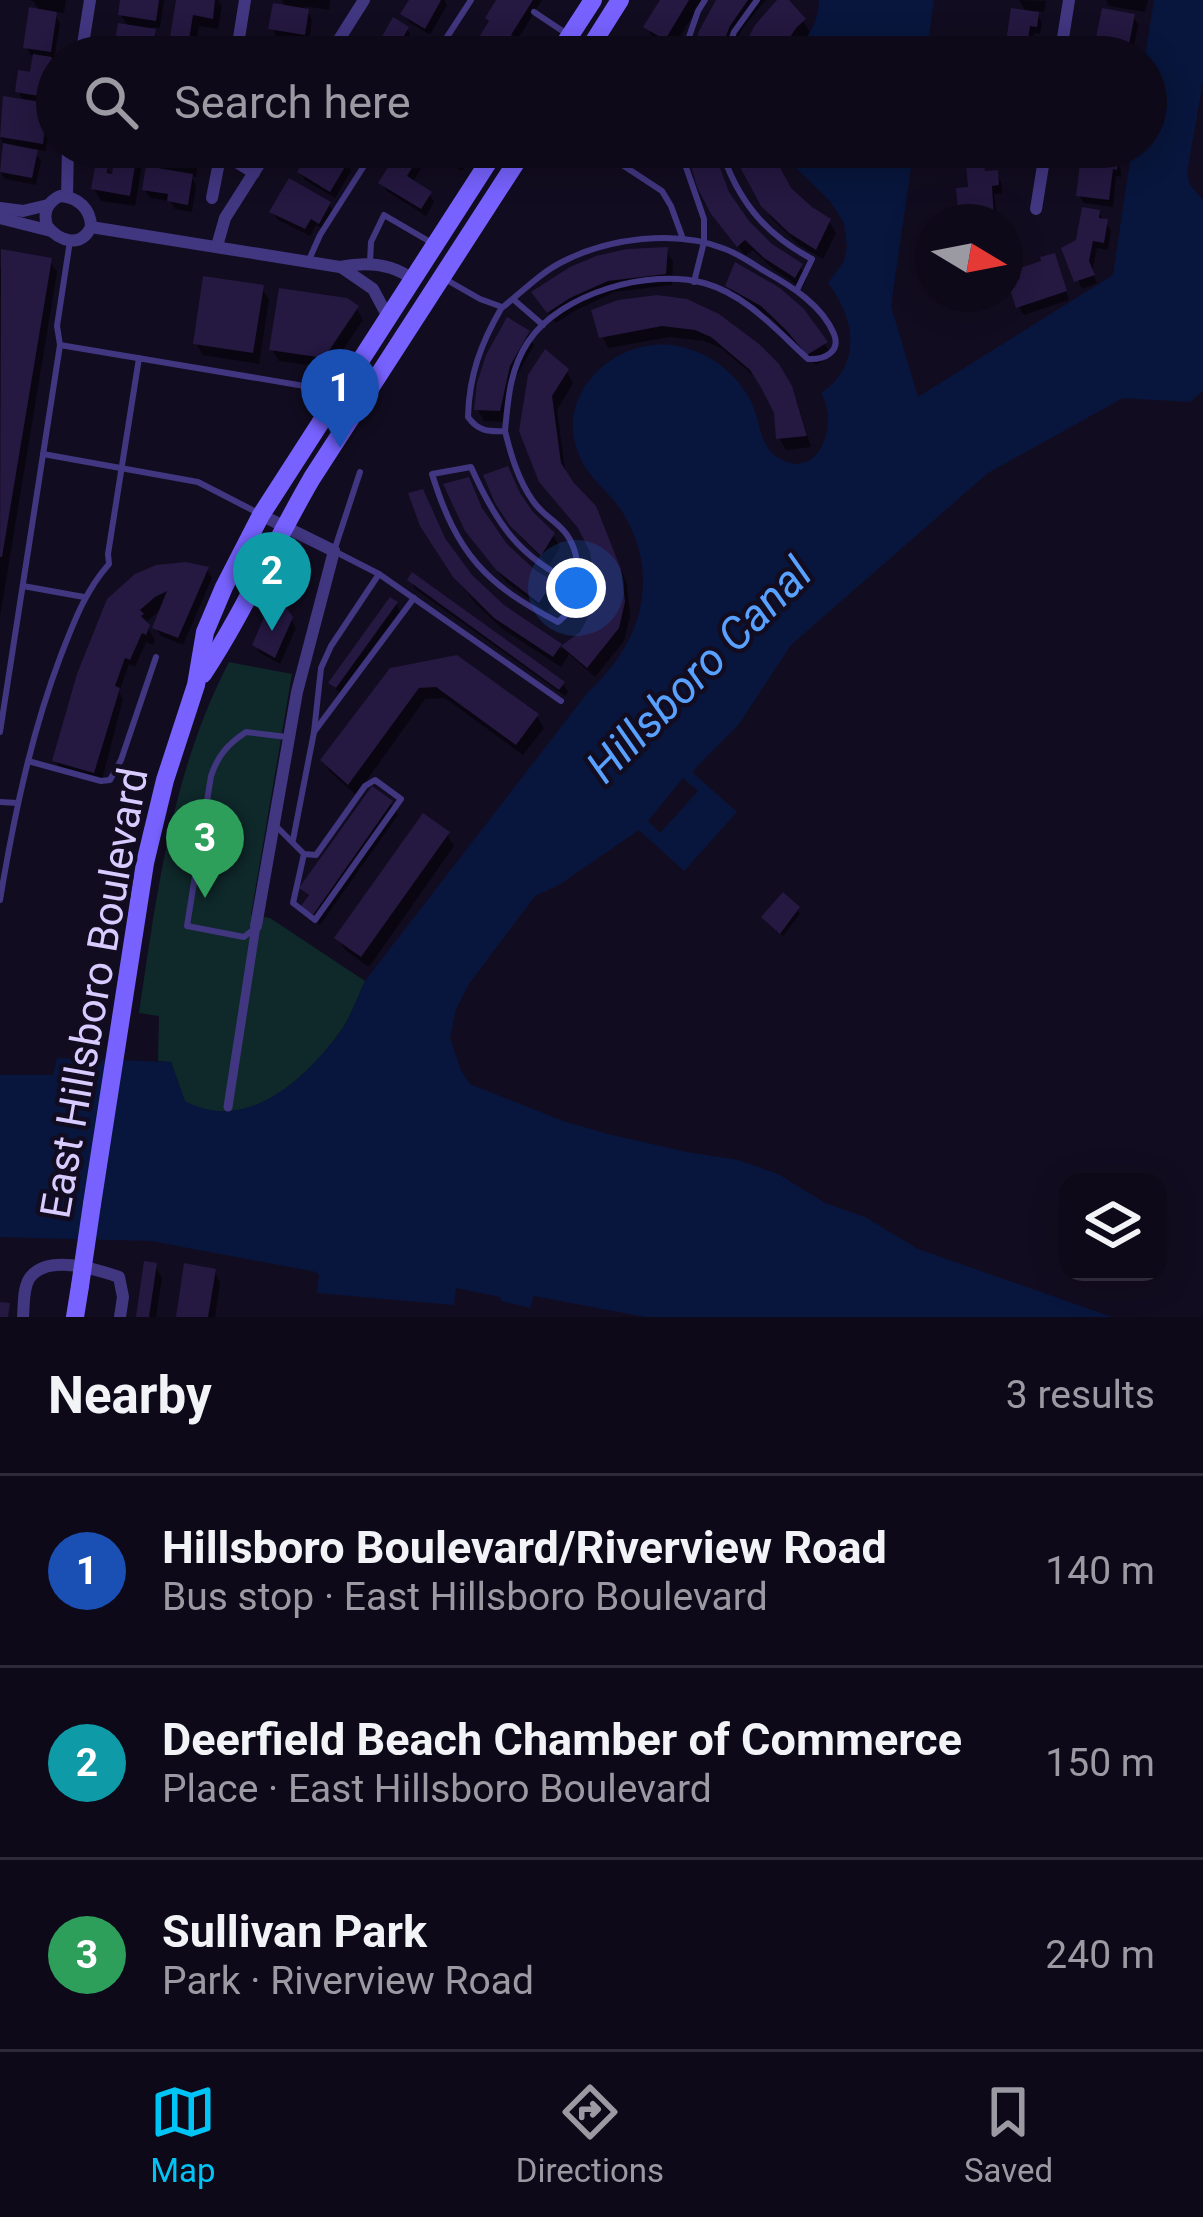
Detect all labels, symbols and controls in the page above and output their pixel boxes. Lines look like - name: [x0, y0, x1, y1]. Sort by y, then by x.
- search box: [36, 36, 1167, 168]
- icon: search: [78, 69, 144, 135]
- text: Search here: [174, 76, 411, 129]
- north arrow: [915, 204, 1023, 312]
- pin: 1: [301, 349, 379, 448]
- pin: 2: [233, 532, 311, 631]
- water label: Hillsboro Canal: [576, 546, 823, 793]
- your location: [546, 558, 606, 618]
- street label: East Hillsboro Boulevard: [30, 764, 158, 1222]
- pin: 3: [166, 799, 244, 898]
- map controls: [1059, 1173, 1167, 1281]
- button: layers: [1059, 1173, 1167, 1281]
- text: Nearby: [48, 1366, 212, 1425]
- text: 3 results: [1006, 1372, 1155, 1418]
- text: Hillsboro Boulevard/Riverview Road: [162, 1521, 887, 1574]
- text: 1: [76, 1548, 98, 1594]
- text: 140 m: [1045, 1548, 1155, 1594]
- text: Bus stop · East Hillsboro Boulevard: [162, 1574, 768, 1620]
- text: Deerfield Beach Chamber of Commerce: [162, 1713, 962, 1766]
- text: 2: [76, 1740, 98, 1786]
- text: 150 m: [1045, 1740, 1155, 1786]
- text: Place · East Hillsboro Boulevard: [162, 1766, 712, 1812]
- text: Sullivan Park: [162, 1905, 427, 1958]
- text: 3: [76, 1932, 98, 1978]
- text: 240 m: [1045, 1932, 1155, 1978]
- text: Park · Riverview Road: [162, 1958, 534, 2004]
- tab: Map: [150, 2079, 216, 2190]
- tab: Directions: [516, 2079, 664, 2190]
- tab: Saved: [964, 2079, 1053, 2190]

